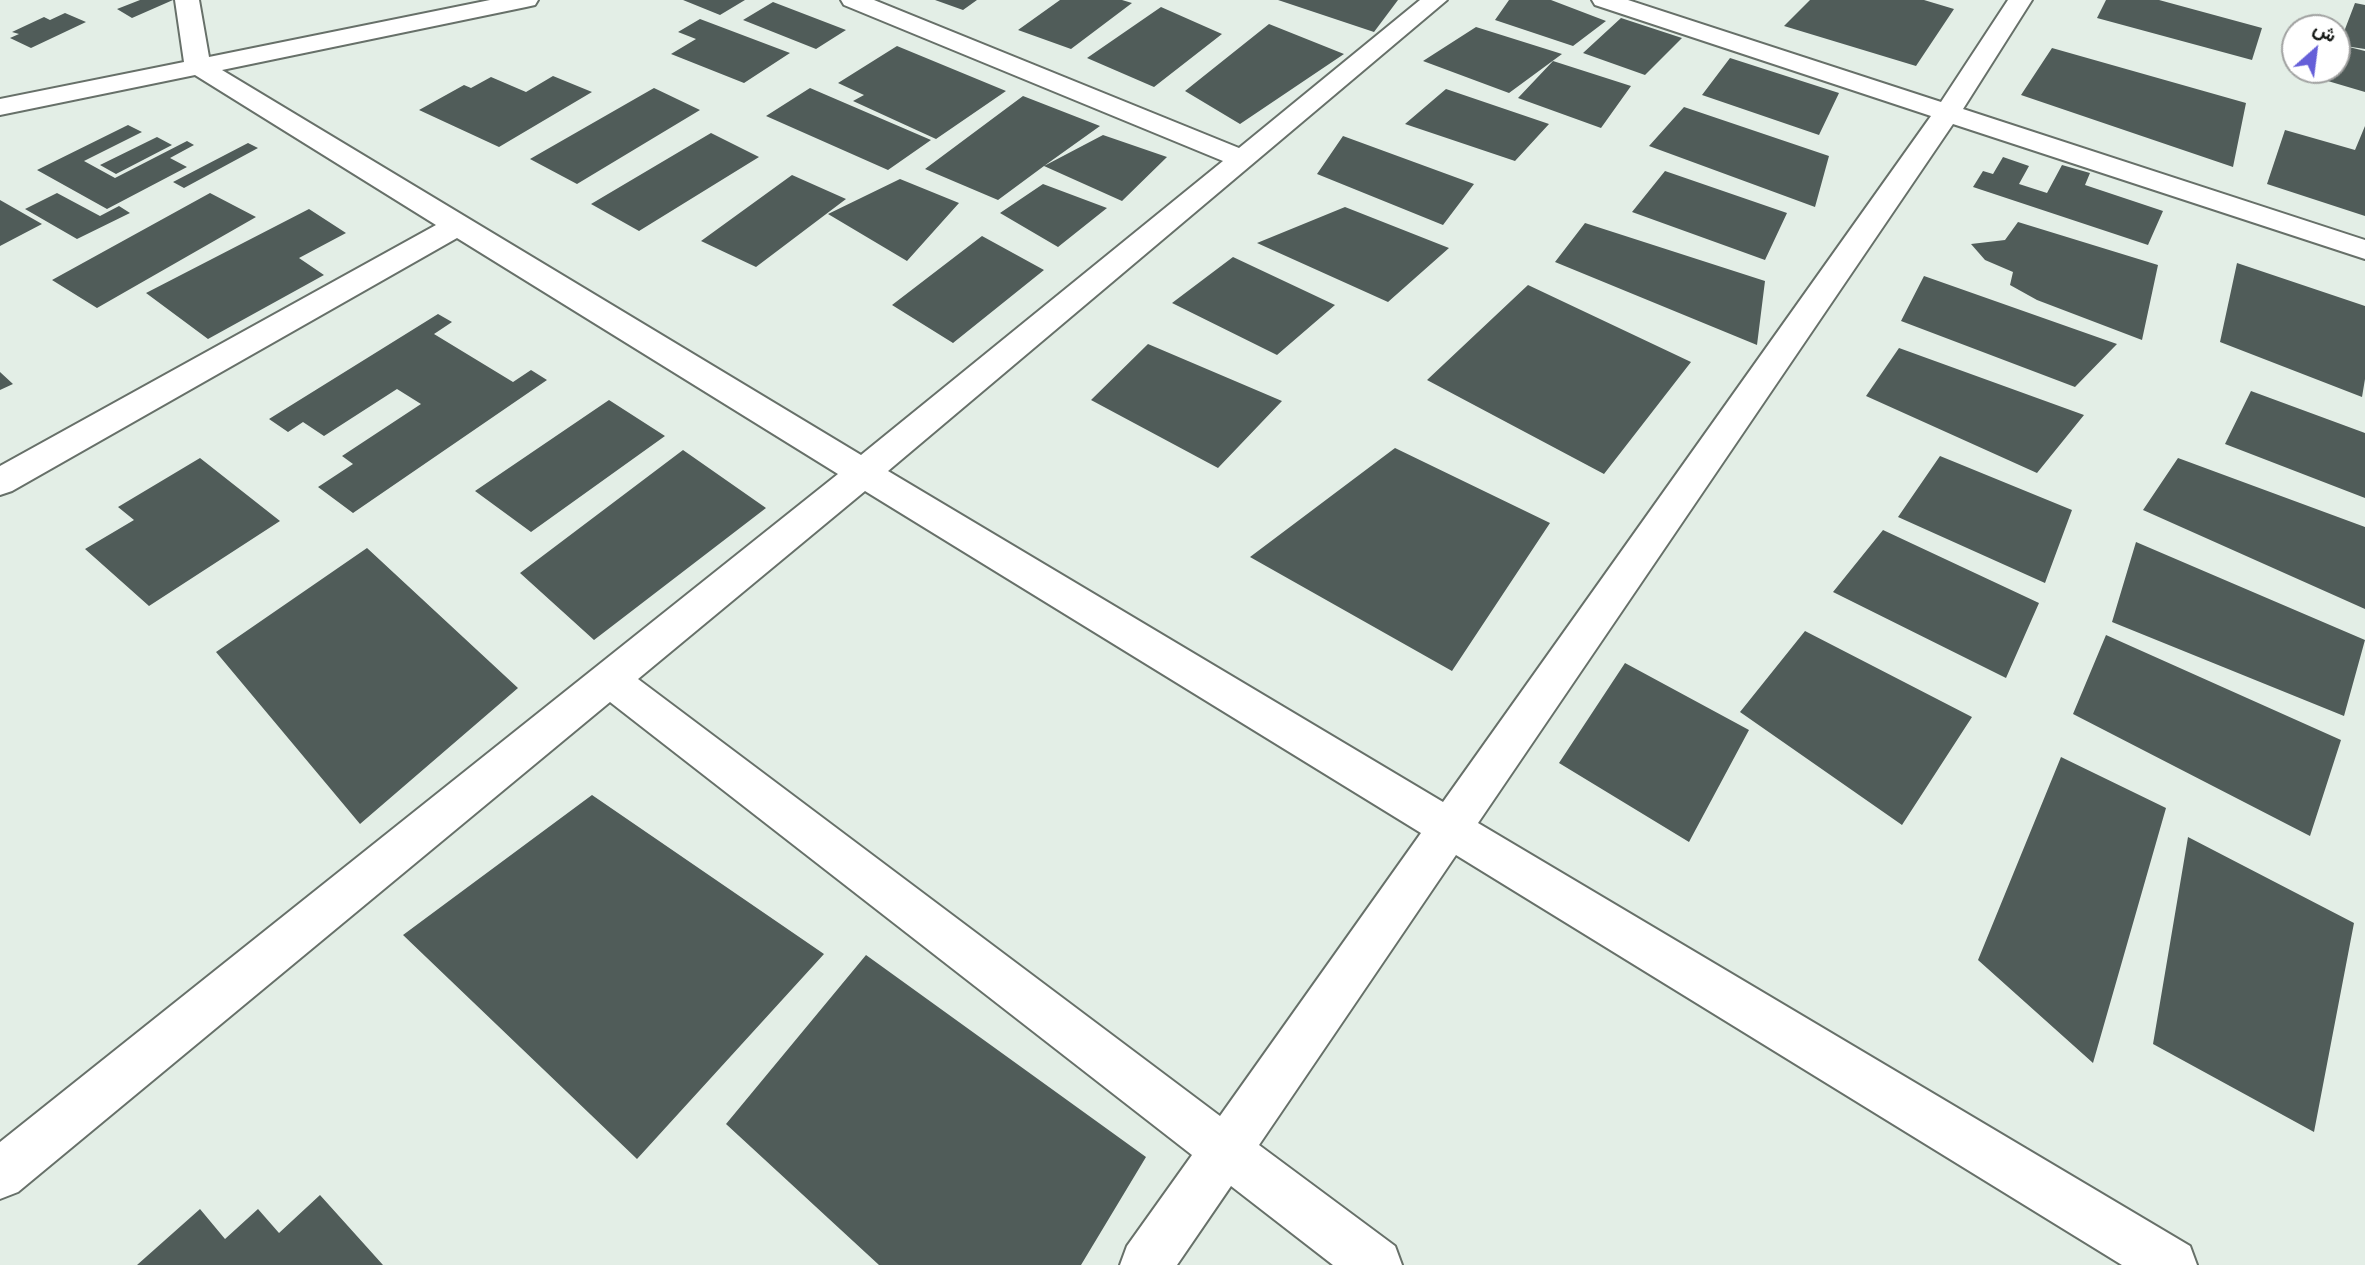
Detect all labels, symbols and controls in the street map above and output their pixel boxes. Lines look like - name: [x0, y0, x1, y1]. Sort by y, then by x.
- north arrow: [2281, 14, 2351, 84]
- text: ش: [2310, 17, 2340, 47]

